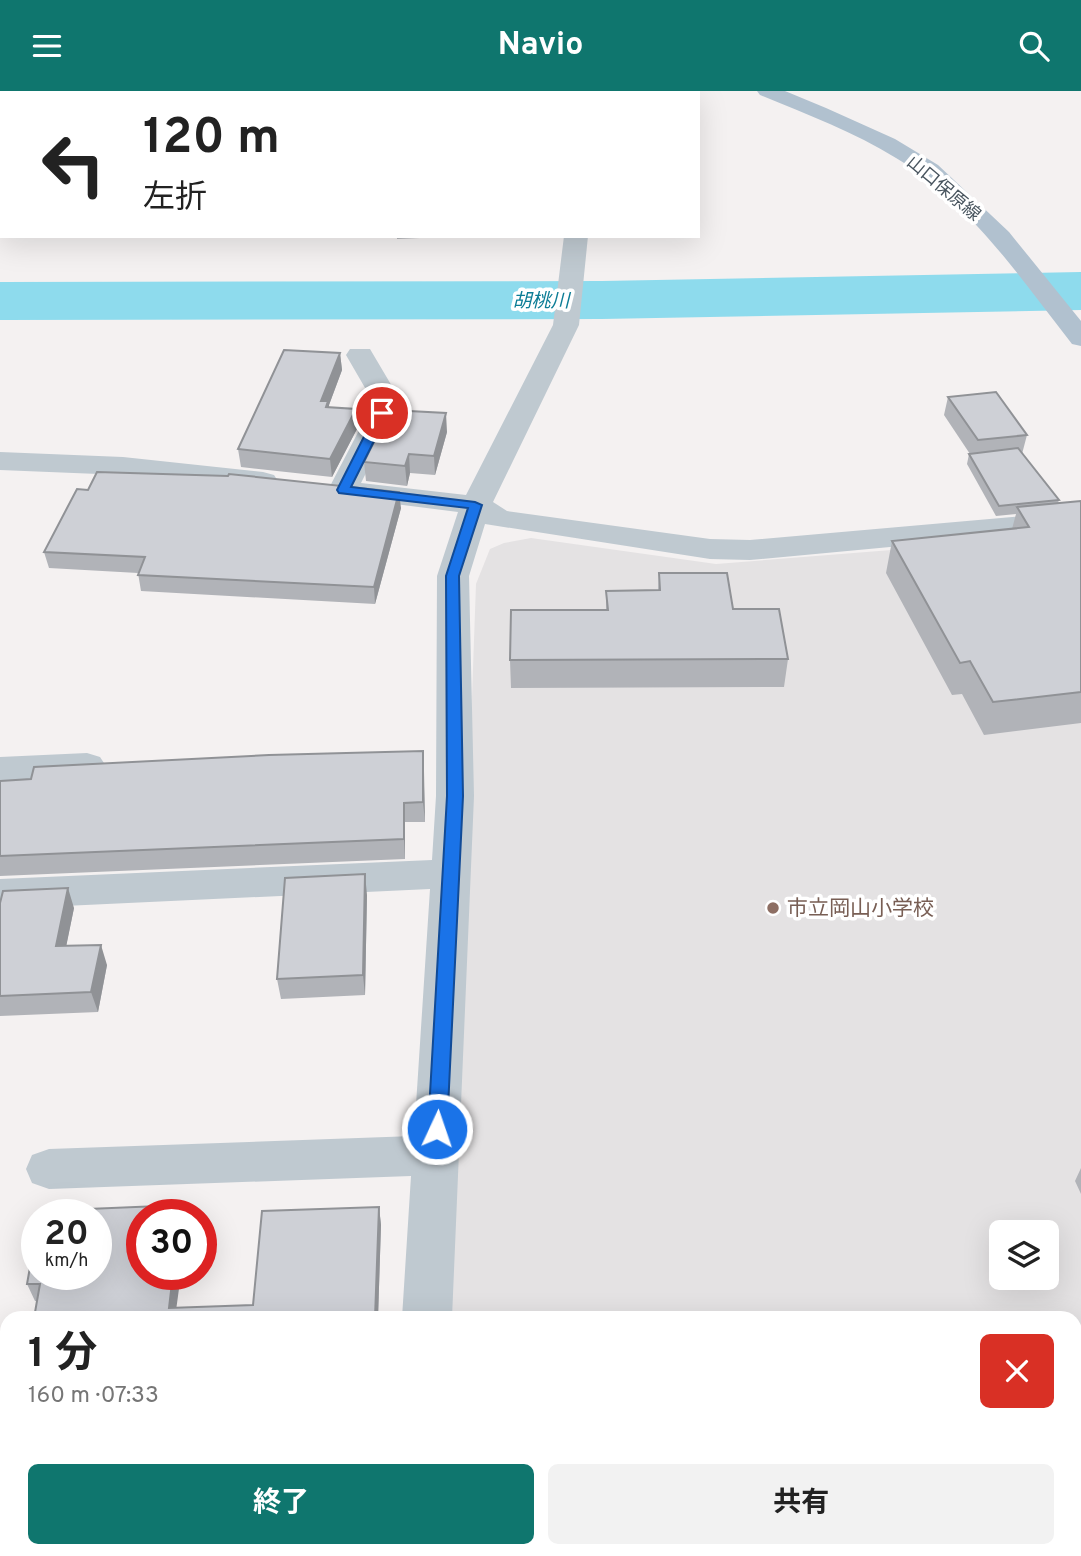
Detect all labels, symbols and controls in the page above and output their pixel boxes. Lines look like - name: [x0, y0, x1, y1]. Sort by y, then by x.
- text: Navio: [498, 26, 583, 66]
- icon: menu: [28, 27, 66, 65]
- icon: search: [1015, 27, 1053, 65]
- text: 120 m: [143, 109, 280, 171]
- icon: left: [28, 119, 119, 210]
- street label: 山口保原線: [901, 151, 985, 227]
- text: 左折: [143, 179, 207, 219]
- water label: 胡桃川: [512, 290, 571, 314]
- pin: [352, 383, 412, 443]
- icon: arrive: [363, 394, 401, 432]
- place label: 市立岡山小学校: [787, 896, 934, 923]
- marker: 市立岡山小学校: [765, 900, 781, 916]
- position arrow: [400, 1092, 474, 1166]
- speed limit sign: 30: [126, 1199, 217, 1290]
- text: 20: [44, 1213, 89, 1257]
- map controls: [989, 1220, 1059, 1290]
- button: layers: [989, 1220, 1059, 1290]
- text: km/h: [45, 1250, 88, 1273]
- text: 1 分: [28, 1329, 97, 1382]
- button: close: [980, 1334, 1054, 1408]
- text: 160 m · 07:33: [28, 1382, 159, 1411]
- button: 終了: [28, 1464, 534, 1544]
- button: 共有: [548, 1464, 1054, 1544]

